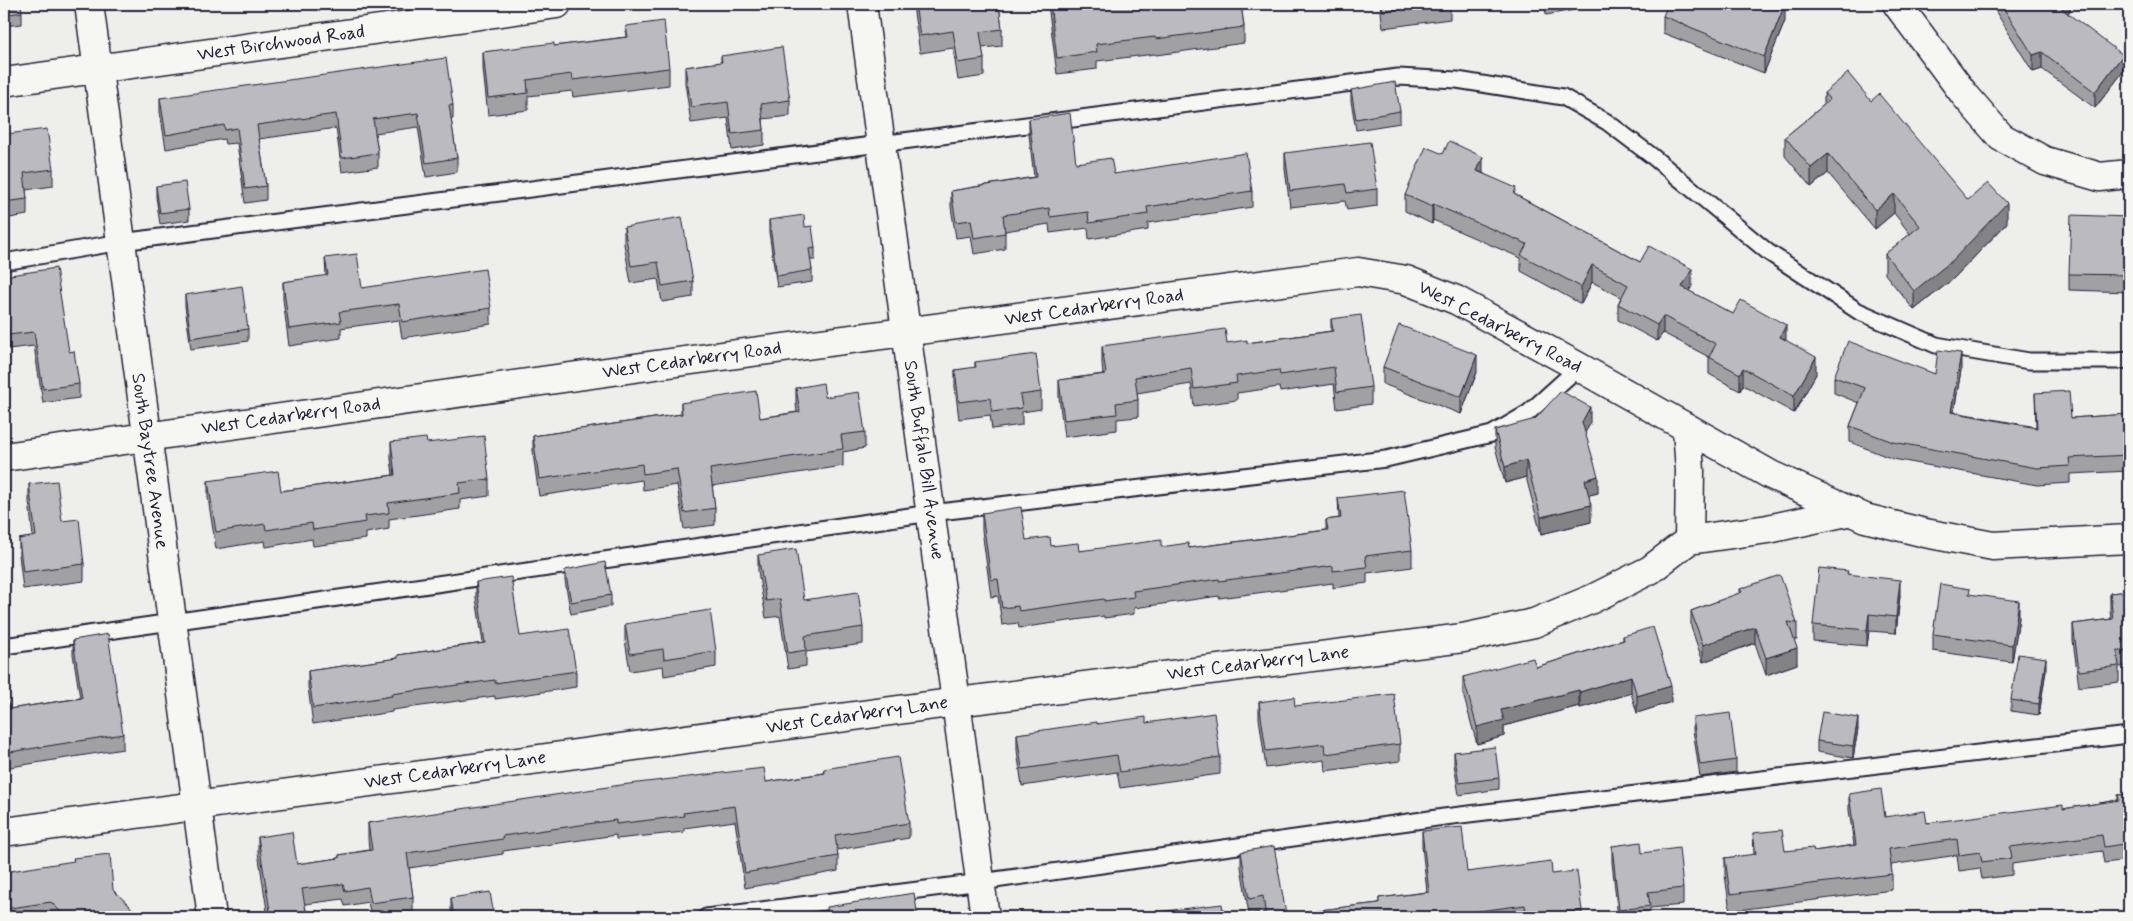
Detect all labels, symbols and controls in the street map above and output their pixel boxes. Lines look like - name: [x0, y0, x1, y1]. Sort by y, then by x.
- street label: West Birchwood Road: [196, 19, 366, 67]
- street label: West Cedarberry Road: [1414, 275, 1586, 379]
- street label: West Cedarberry Road: [1003, 282, 1185, 332]
- street label: West Cedarberry Road: [601, 335, 783, 385]
- street label: South Buffalo Bill Avenue: [898, 359, 950, 561]
- street label: South Baytree Avenue: [125, 372, 175, 550]
- street label: West Cedarberry Road: [200, 391, 382, 441]
- street label: West Cedarberry Lane: [1165, 639, 1351, 687]
- street label: West Cedarberry Lane: [764, 690, 950, 740]
- street label: West Cedarberry Lane: [362, 745, 548, 795]

